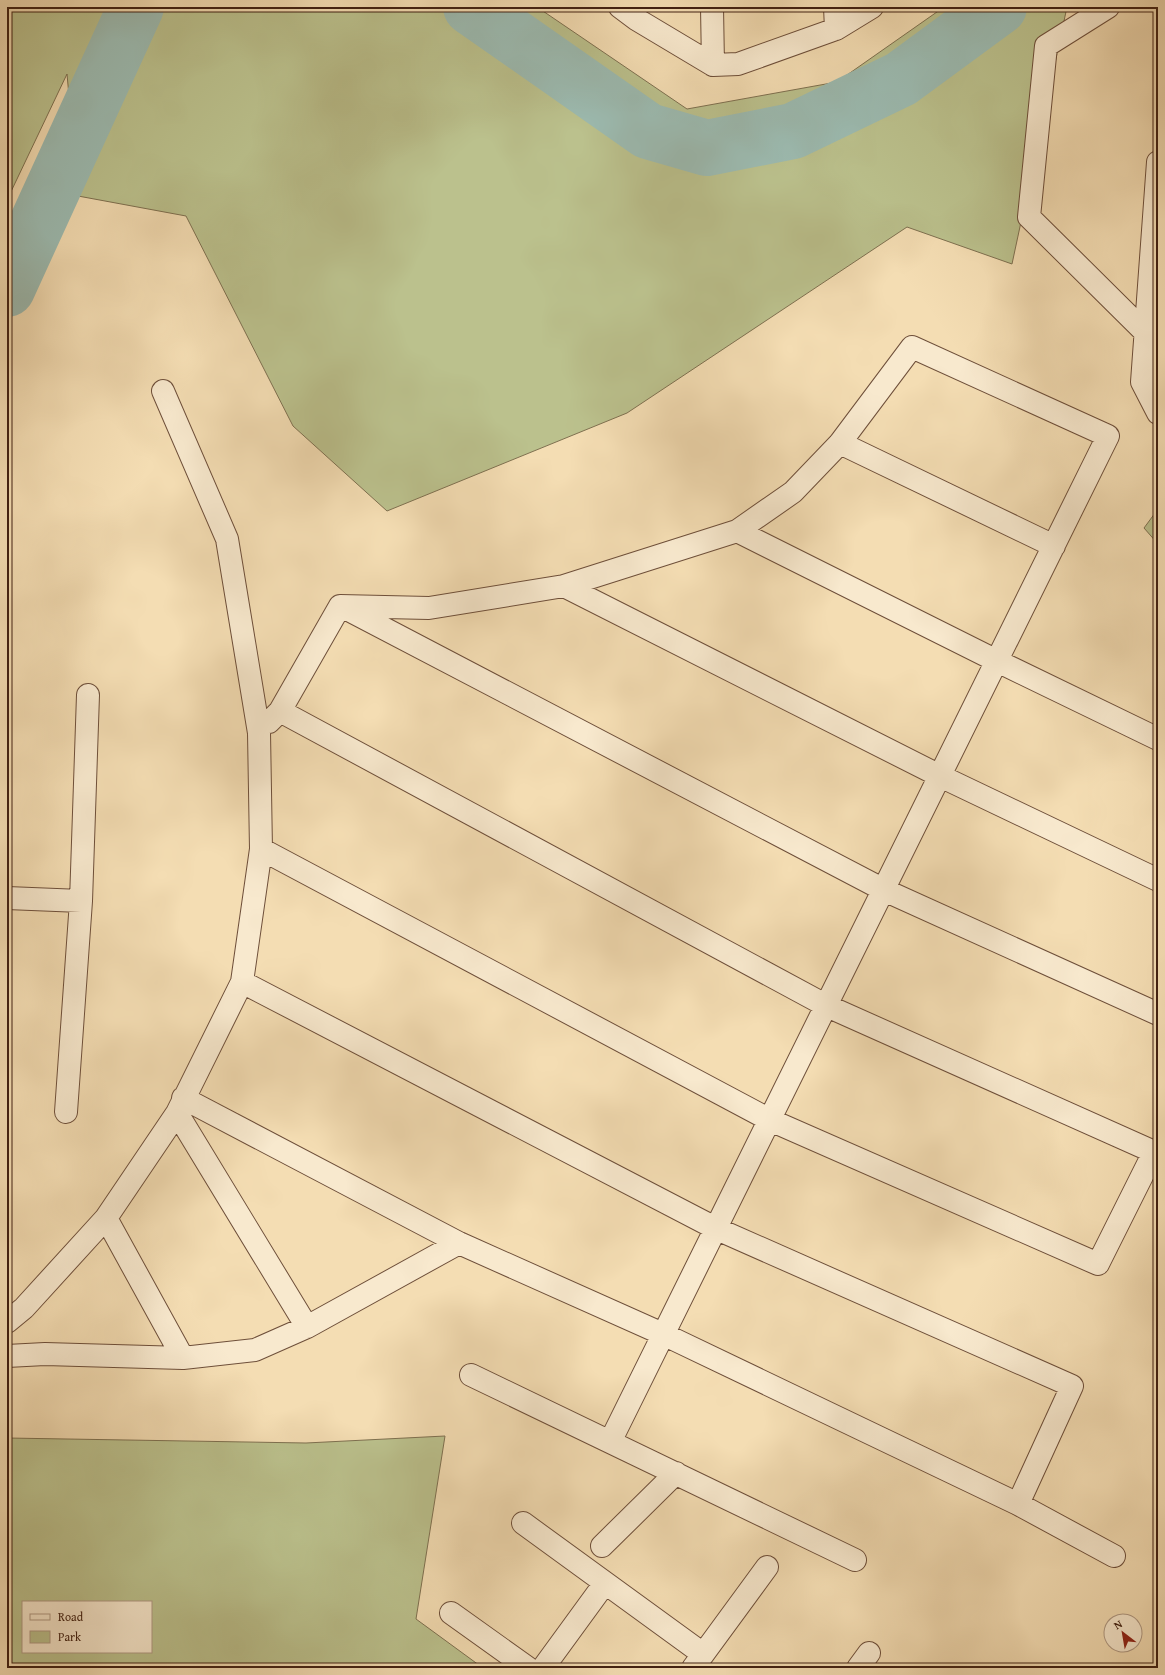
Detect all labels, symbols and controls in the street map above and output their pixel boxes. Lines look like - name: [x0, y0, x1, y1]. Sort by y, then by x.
- legend: [22, 1601, 152, 1653]
- text: Road: [58, 1608, 84, 1625]
- north arrow: [1103, 1613, 1143, 1653]
- text: N: [1111, 1615, 1126, 1633]
- text: Park: [58, 1628, 82, 1645]

